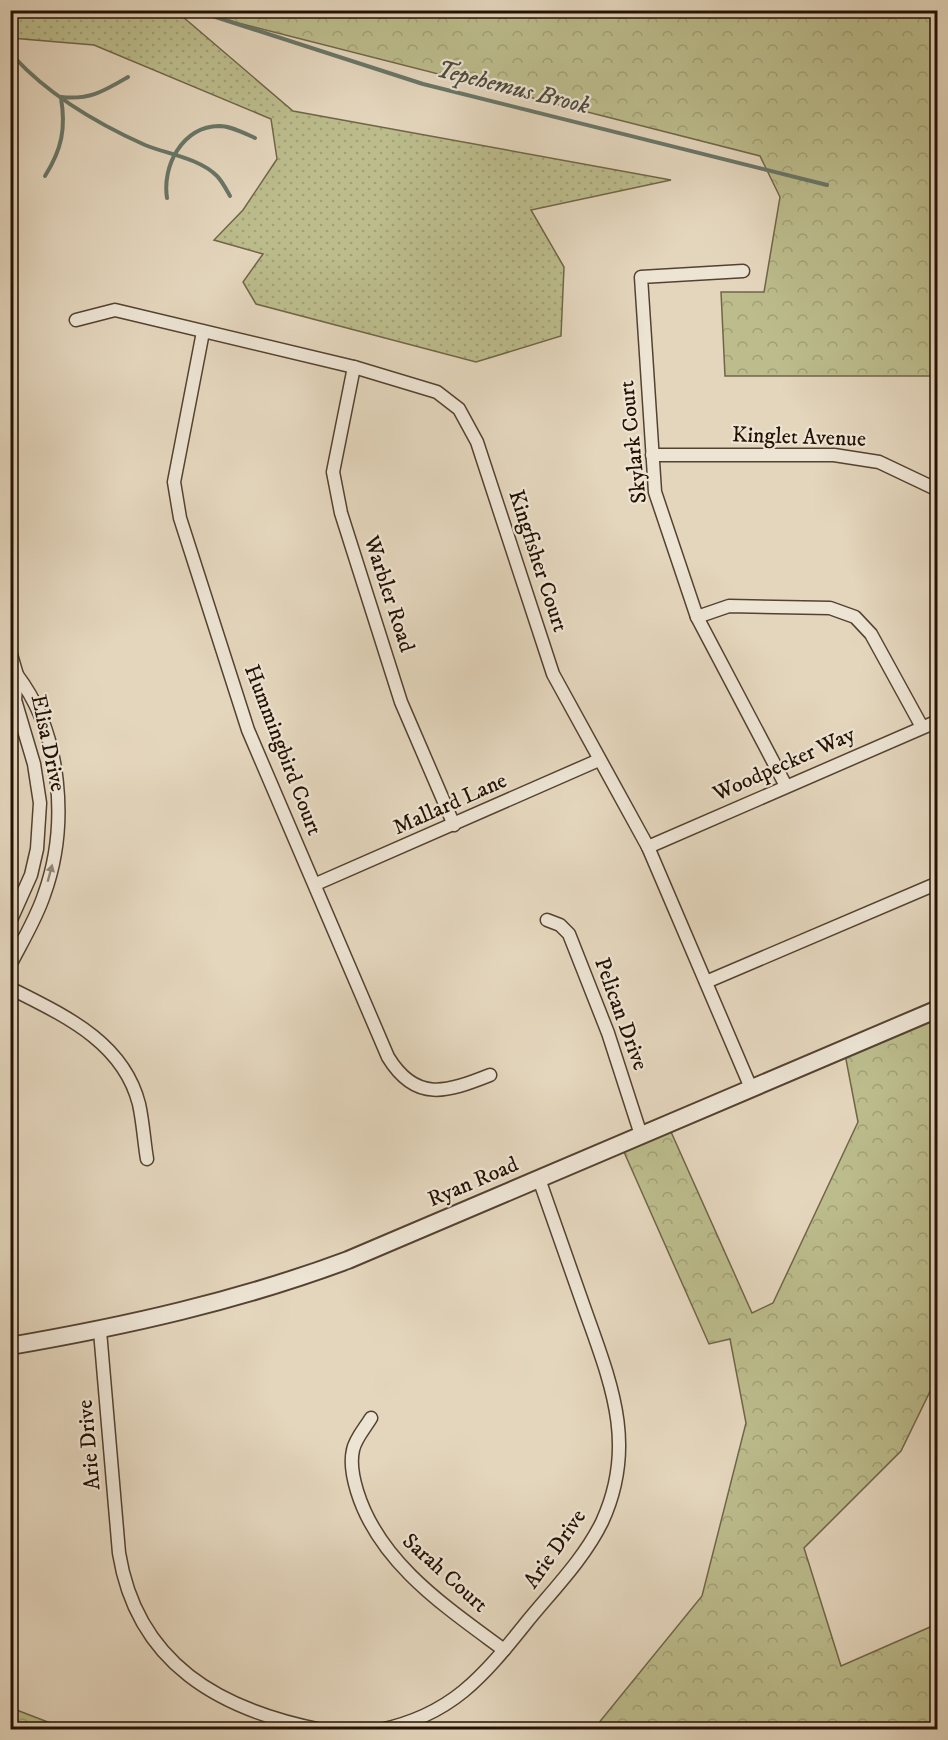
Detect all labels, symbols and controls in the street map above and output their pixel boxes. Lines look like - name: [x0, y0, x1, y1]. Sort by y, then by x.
- water label: Tepehemus Brook: [434, 55, 592, 121]
- street label: Skylark Court: [613, 379, 653, 505]
- street label: Kinglet Avenue: [731, 421, 867, 453]
- street label: Kingfisher Court: [502, 487, 574, 635]
- street label: Warbler Road: [357, 531, 420, 656]
- street label: Hummingbird Court: [238, 661, 328, 839]
- street label: Elisa Drive: [25, 692, 71, 794]
- street label: Woodpecker Way: [708, 720, 860, 808]
- street label: Mallard Lane: [389, 767, 511, 841]
- one-way arrow: [46, 864, 56, 882]
- street label: Pelican Drive: [588, 954, 654, 1074]
- street label: Ryan Road: [424, 1151, 522, 1213]
- street label: Arie Drive: [72, 1399, 106, 1491]
- street label: Arie Drive: [518, 1504, 592, 1594]
- street label: Sarah Court: [397, 1528, 493, 1618]

